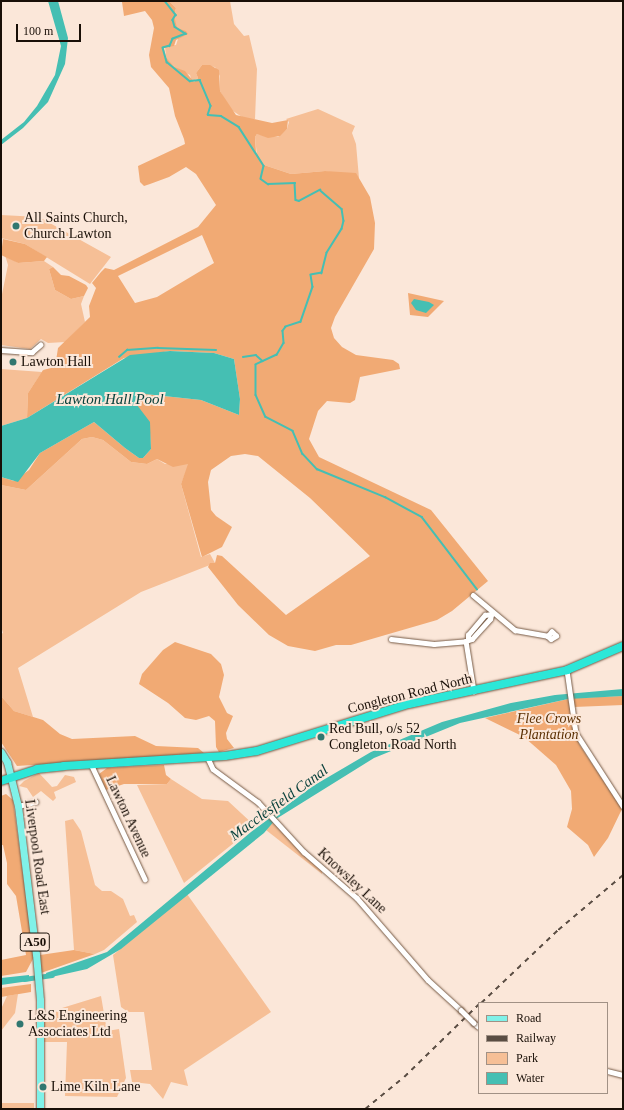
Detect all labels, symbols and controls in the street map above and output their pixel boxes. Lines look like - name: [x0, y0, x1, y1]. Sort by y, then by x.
- scale bar: [18, 16, 83, 42]
- text: 100 m: [23, 24, 53, 38]
- place label: All Saints Church, Church Lawton: [24, 210, 128, 242]
- marker: All Saints Church, Church Lawton: [11, 221, 21, 231]
- place label: Lawton Hall: [21, 354, 91, 370]
- marker: Lawton Hall: [8, 357, 18, 367]
- water label: Lawton Hall Pool: [56, 391, 164, 409]
- street label: Congleton Road North: [346, 670, 474, 718]
- park label: Flee Crows Plantation: [517, 711, 581, 744]
- place label: Red Bull, o/s 52 Congleton Road North: [329, 721, 457, 754]
- marker: Red Bull, o/s 52 Congleton Road North: [316, 732, 326, 742]
- water label: Macclesfield Canal: [226, 761, 332, 845]
- street label: Lawton Avenue: [102, 773, 154, 861]
- street label: Liverpool Road East: [21, 798, 53, 916]
- street label: Knowsley Lane: [314, 845, 390, 917]
- road number: A50: [19, 931, 51, 953]
- legend: [478, 1002, 608, 1094]
- place label: L&S Engineering Associates Ltd: [28, 1008, 127, 1040]
- text: Road: [516, 1011, 541, 1025]
- marker: L&S Engineering Associates Ltd: [15, 1019, 25, 1029]
- text: Railway: [516, 1031, 556, 1045]
- text: Park: [516, 1051, 538, 1065]
- text: Water: [516, 1071, 544, 1085]
- place label: Lime Kiln Lane: [51, 1079, 140, 1095]
- marker: Lime Kiln Lane: [38, 1082, 48, 1092]

